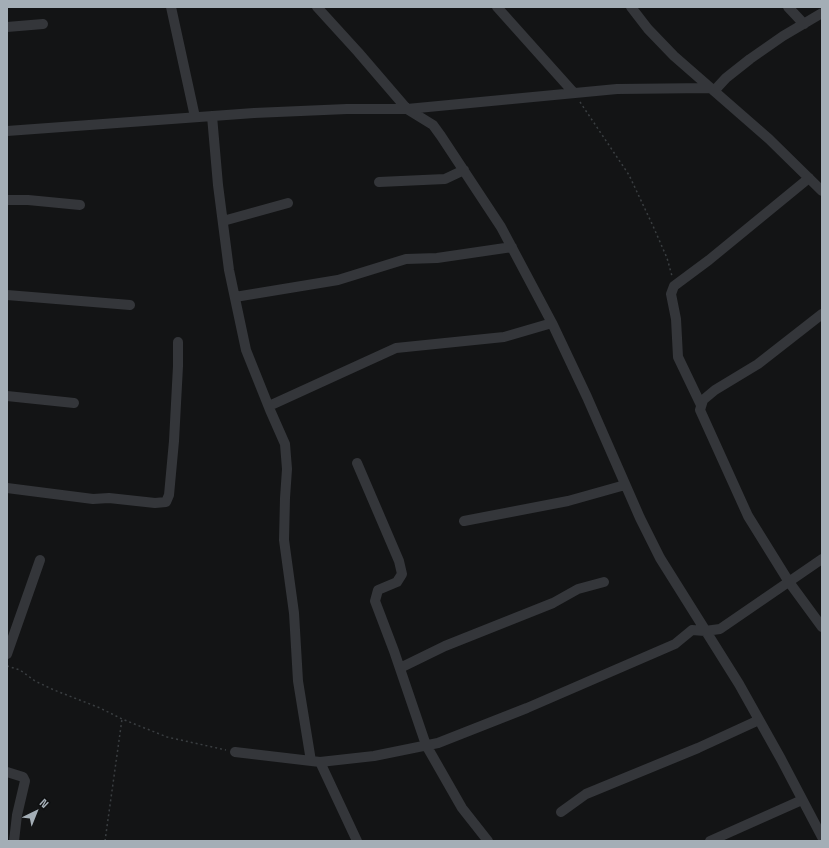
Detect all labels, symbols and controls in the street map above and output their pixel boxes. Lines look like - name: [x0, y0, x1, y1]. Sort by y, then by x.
- north arrow: [16, 792, 56, 832]
- text: N: [37, 796, 52, 811]

